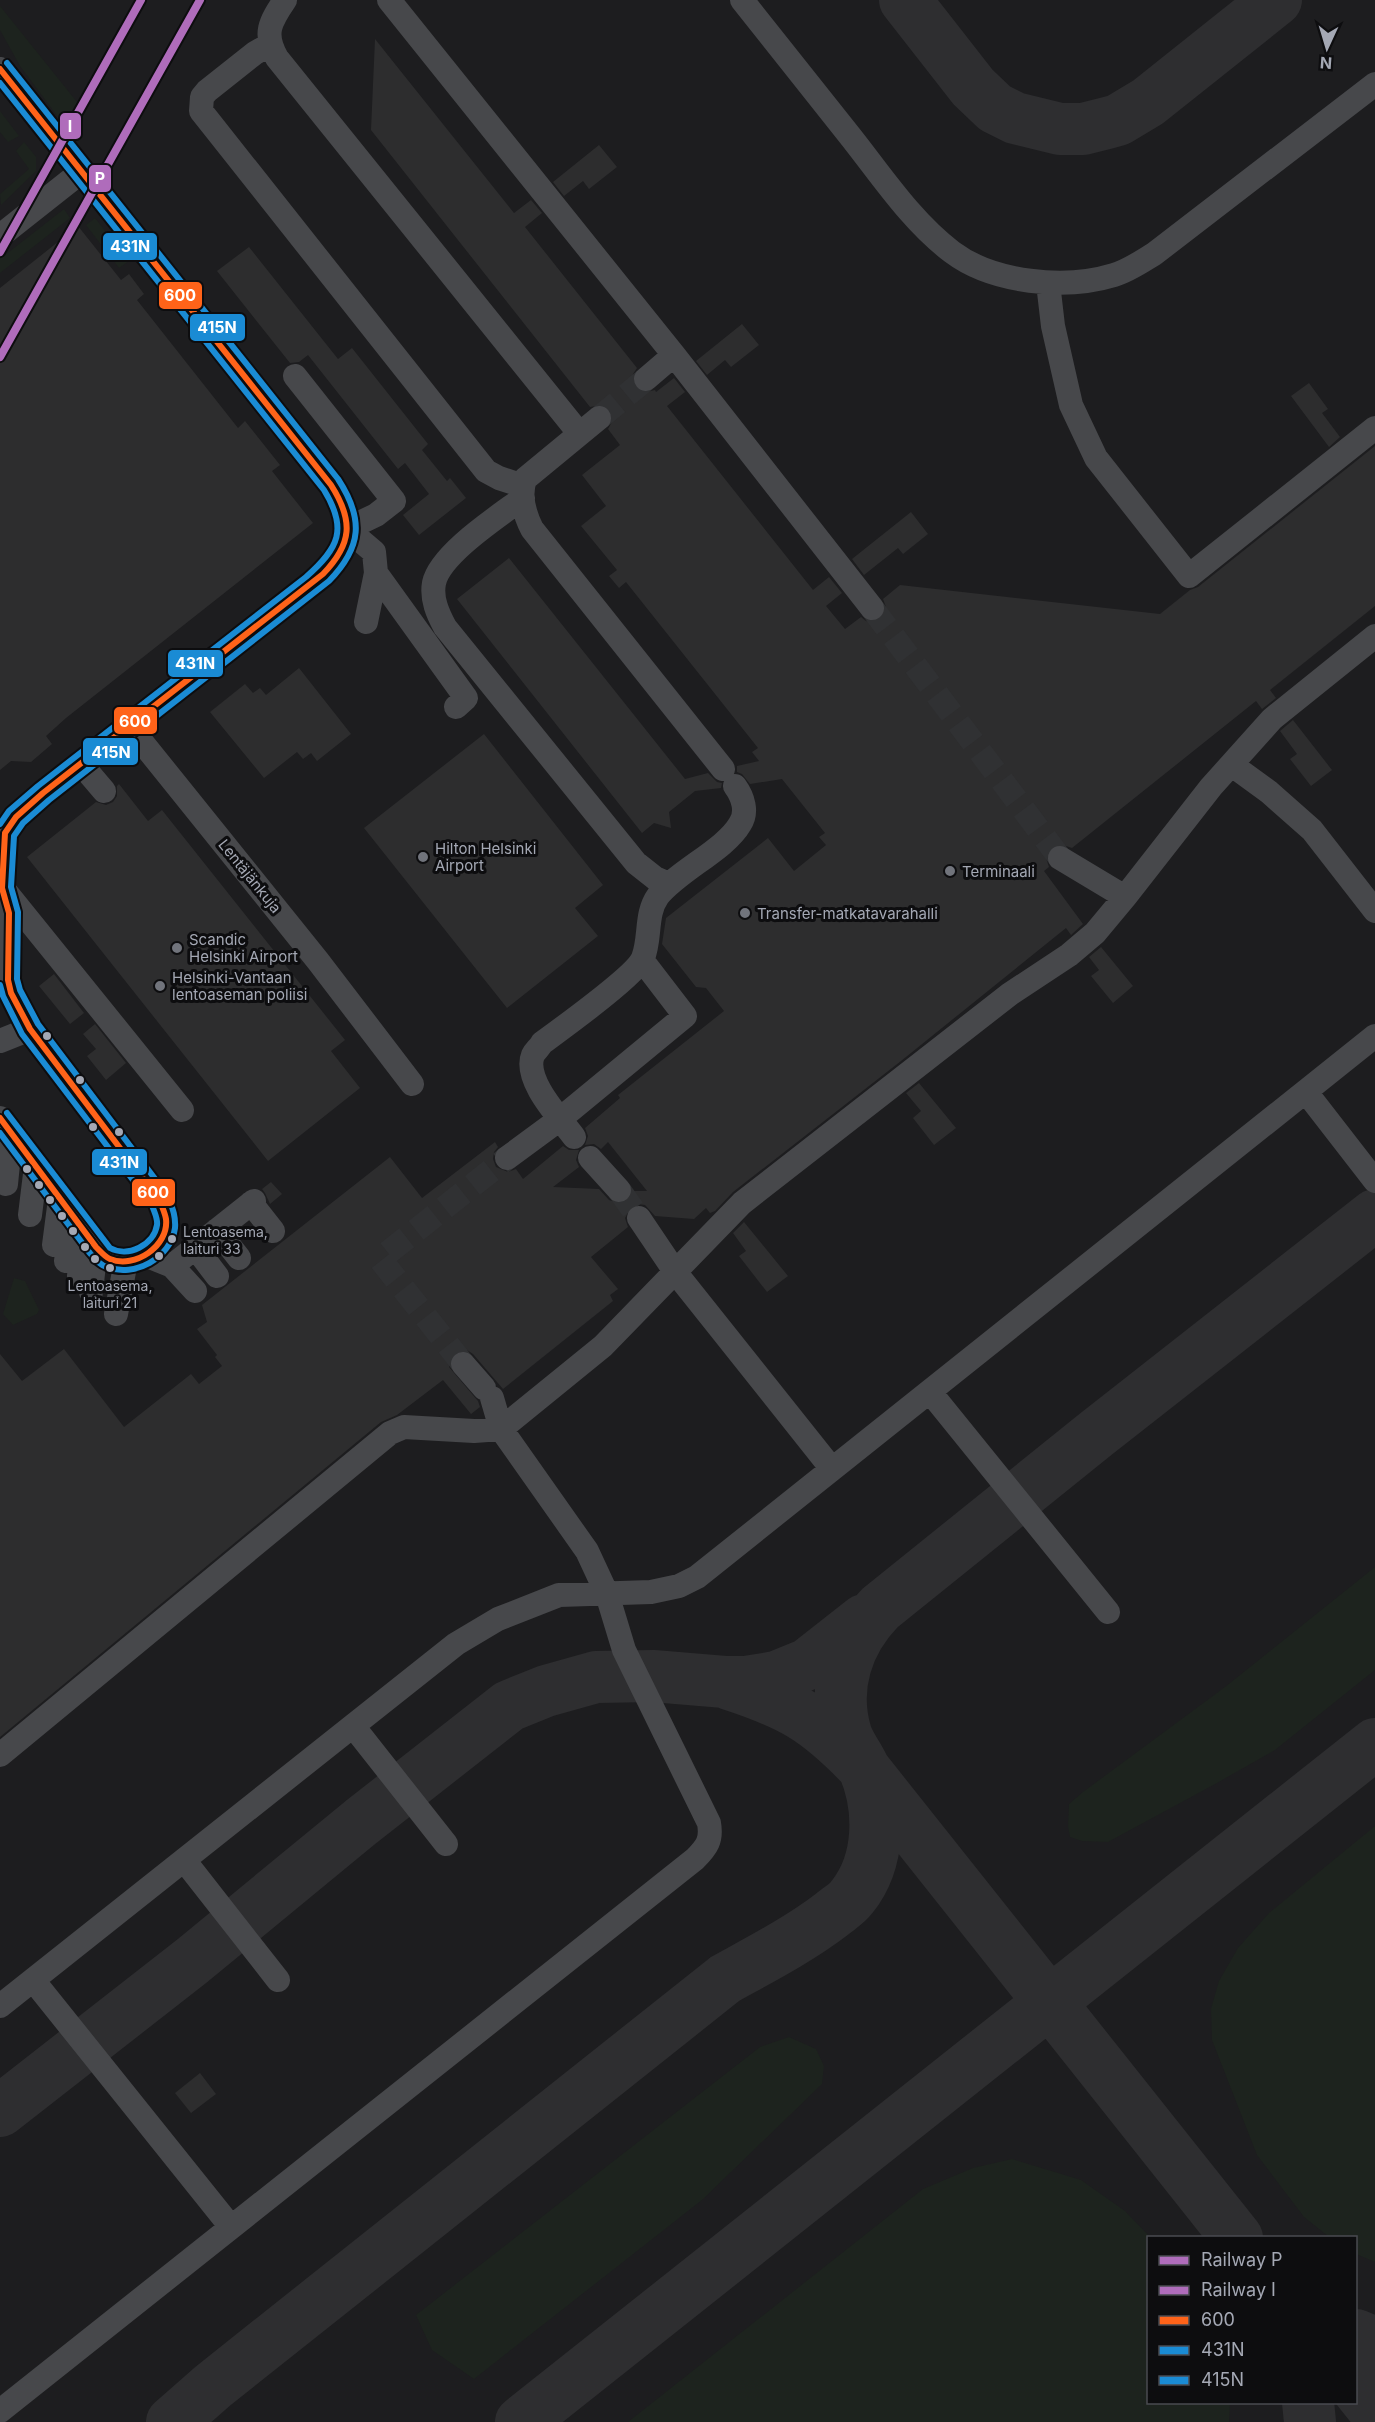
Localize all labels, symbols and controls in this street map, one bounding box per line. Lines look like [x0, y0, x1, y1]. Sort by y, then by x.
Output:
north arrow [1297, 18, 1357, 78]
text: N [1319, 53, 1333, 73]
line badge: I [59, 112, 82, 140]
text: I [68, 116, 72, 136]
line badge: P [88, 164, 112, 193]
text: P [95, 168, 105, 188]
line badge: 431N [102, 232, 158, 261]
text: 431N [110, 236, 150, 256]
line badge: 600 [158, 281, 203, 310]
text: 600 [164, 285, 196, 305]
line badge: 415N [189, 313, 246, 342]
text: 415N [197, 317, 237, 337]
line badge: 431N [167, 649, 224, 678]
text: 431N [175, 653, 215, 673]
line badge: 600 [113, 706, 158, 735]
text: 600 [119, 711, 151, 731]
line badge: 415N [82, 737, 139, 766]
text: 415N [91, 742, 131, 762]
street label: Lentäjänkuja [214, 835, 286, 917]
place label: Hilton Helsinki Airport [435, 839, 536, 875]
marker: Hilton Helsinki Airport [416, 850, 430, 864]
place label: Terminaali [962, 862, 1035, 881]
marker: Terminaali [943, 864, 957, 878]
place label: Transfer-matkatavarahalli [757, 904, 938, 923]
marker: Transfer-matkatavarahalli [738, 906, 752, 920]
place label: Scandic Helsinki Airport [189, 930, 298, 966]
marker: Scandic Helsinki Airport [170, 941, 184, 955]
place label: Helsinki-Vantaan lentoaseman poliisi [172, 968, 308, 1004]
marker: Helsinki-Vantaan lentoaseman poliisi [153, 979, 167, 993]
unlabelled marker [41, 1030, 53, 1042]
unlabelled marker [74, 1074, 86, 1086]
unlabelled marker [87, 1121, 99, 1133]
unlabelled marker [113, 1126, 125, 1138]
line badge: 431N [91, 1148, 148, 1176]
text: 431N [99, 1152, 139, 1172]
unlabelled marker [21, 1163, 33, 1175]
line badge: 600 [131, 1178, 176, 1207]
unlabelled marker [33, 1179, 45, 1191]
text: 600 [137, 1182, 169, 1202]
unlabelled marker [44, 1194, 56, 1206]
unlabelled marker [56, 1210, 68, 1222]
place label: Lentoasema, laituri 33 [183, 1223, 268, 1257]
unlabelled marker [67, 1225, 79, 1237]
marker: Lentoasema, laituri 33 [166, 1233, 178, 1245]
unlabelled marker [79, 1241, 91, 1253]
unlabelled marker [153, 1250, 165, 1262]
unlabelled marker [89, 1253, 101, 1265]
marker: Lentoasema, laituri 21 [104, 1262, 116, 1274]
place label: Lentoasema, laituri 21 [68, 1277, 152, 1311]
legend [1147, 2236, 1357, 2404]
text: Railway P [1201, 2249, 1283, 2270]
text: Railway I [1201, 2279, 1276, 2300]
text: 600 [1201, 2309, 1235, 2330]
text: 431N [1201, 2339, 1245, 2360]
text: 415N [1201, 2369, 1244, 2390]

